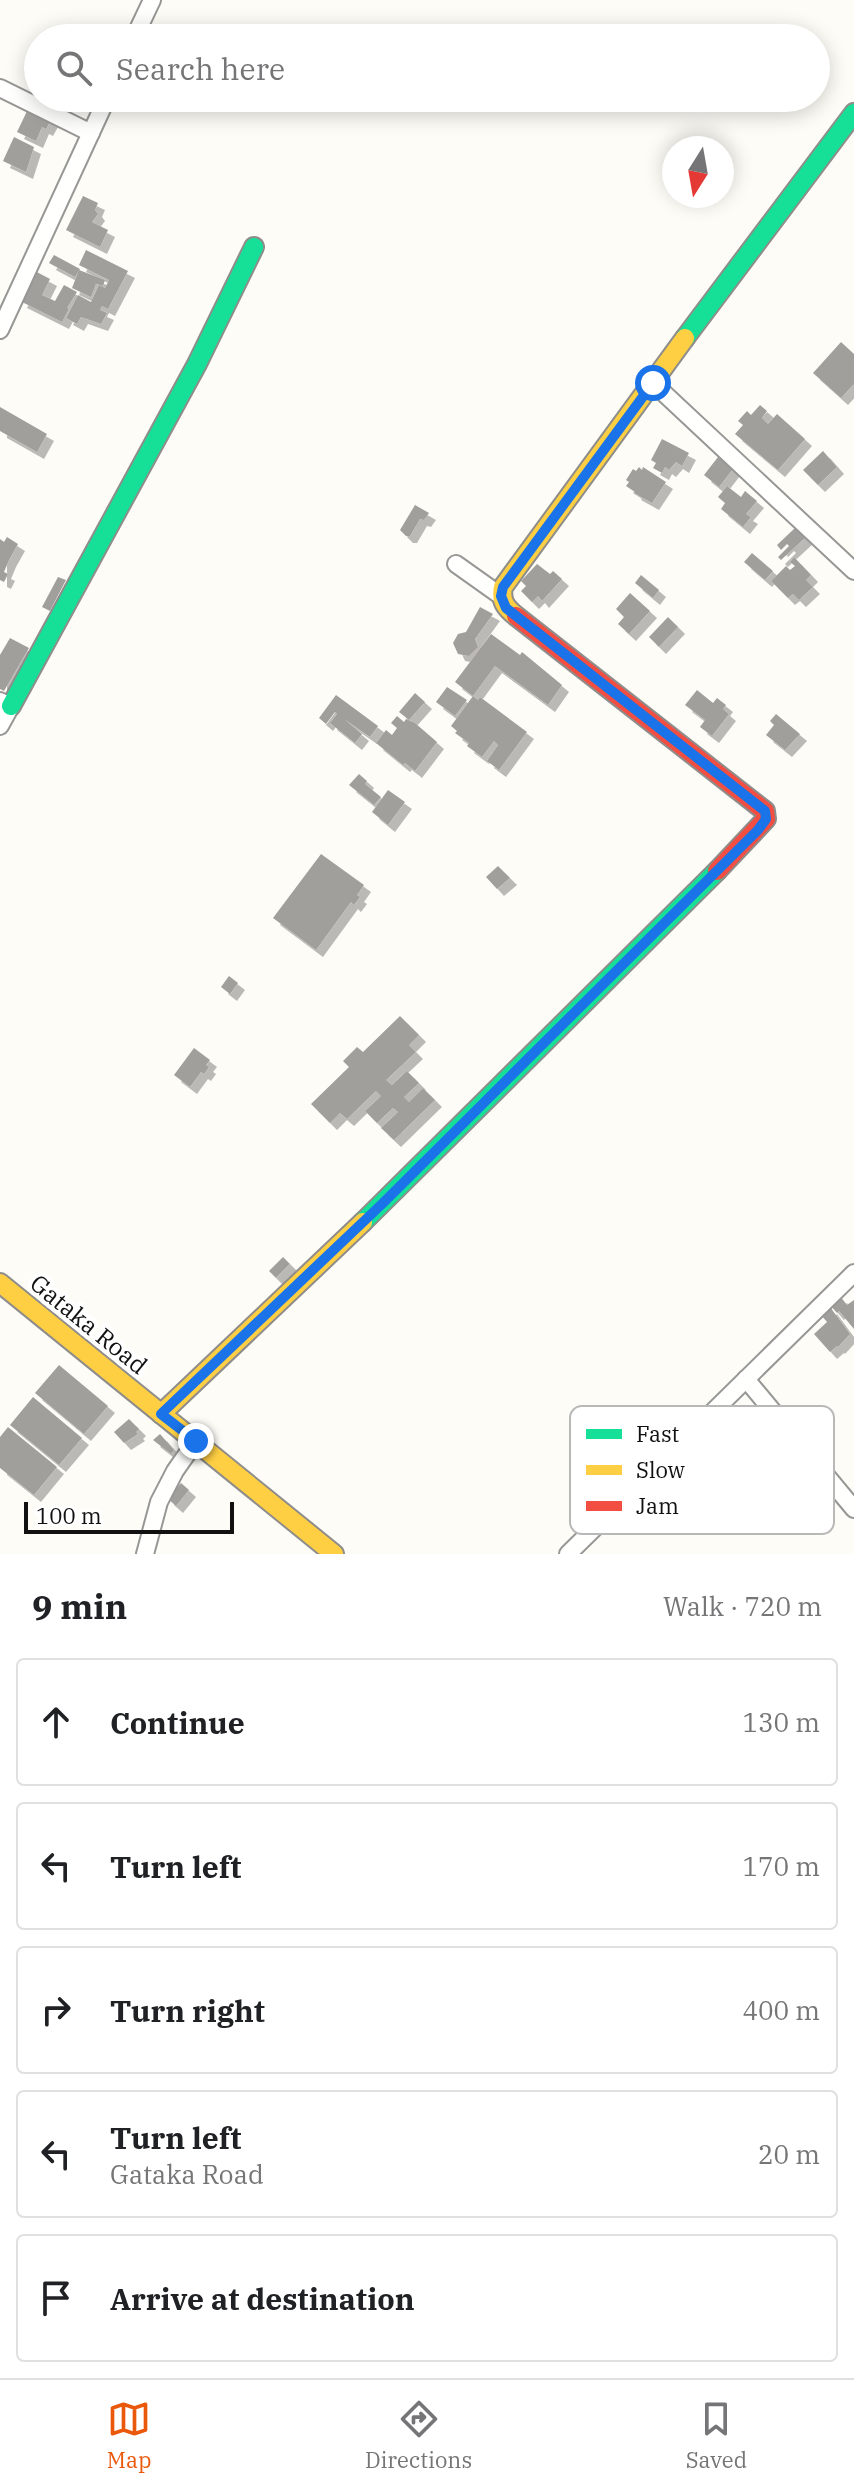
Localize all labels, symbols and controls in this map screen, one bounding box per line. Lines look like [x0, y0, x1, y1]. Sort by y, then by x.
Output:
search box [24, 24, 830, 112]
icon: search [52, 46, 96, 90]
text: Search here [116, 49, 285, 88]
north arrow [662, 136, 734, 208]
route start [635, 365, 671, 401]
street label: Gataka Road [24, 1267, 154, 1381]
legend [570, 1406, 834, 1534]
text: Fast [636, 1419, 679, 1448]
route end [178, 1423, 214, 1459]
text: Slow [636, 1455, 685, 1484]
text: Jam [636, 1491, 679, 1520]
scale bar [24, 1498, 234, 1534]
text: 100 m [36, 1501, 102, 1530]
text: 9 min [32, 1584, 127, 1628]
text: Walk · 720 m [663, 1589, 822, 1623]
icon: ahead [34, 1700, 78, 1744]
text: Continue [110, 1703, 245, 1742]
text: 130 m [742, 1705, 820, 1739]
icon: left [34, 1844, 78, 1888]
text: Turn left [110, 1847, 242, 1886]
text: 170 m [742, 1849, 820, 1883]
icon: right [34, 1988, 78, 2032]
text: Turn right [110, 1991, 265, 2030]
text: 400 m [742, 1993, 820, 2027]
text: Turn left [110, 2118, 242, 2157]
icon: left [34, 2132, 78, 2176]
text: 20 m [758, 2137, 820, 2171]
text: Gataka Road [110, 2157, 264, 2191]
icon: arrive [34, 2276, 78, 2320]
text: Arrive at destination [110, 2279, 415, 2318]
tab: Map [107, 2397, 151, 2474]
tab: Directions [365, 2397, 472, 2474]
tab: Saved [686, 2397, 747, 2474]

